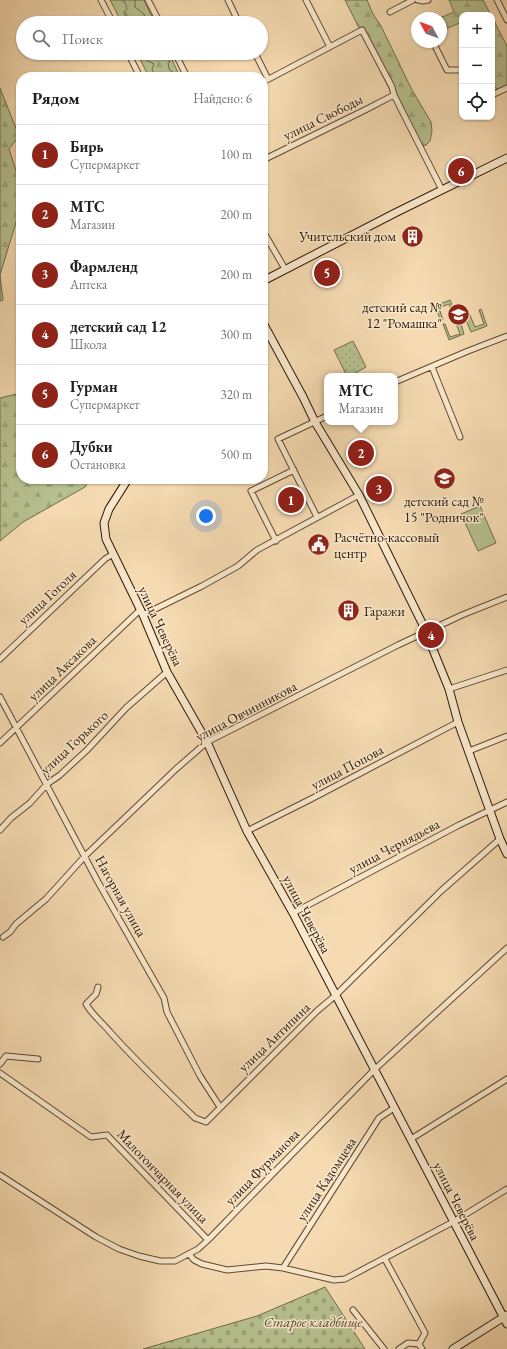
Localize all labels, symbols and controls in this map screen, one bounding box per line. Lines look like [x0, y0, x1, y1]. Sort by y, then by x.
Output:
north arrow [411, 12, 447, 48]
map controls [459, 12, 495, 120]
button: + [459, 12, 495, 48]
search box [16, 16, 268, 60]
icon: search [30, 27, 52, 49]
text: Поиск [62, 29, 103, 48]
button: − [459, 48, 495, 84]
button: locate [459, 84, 495, 120]
text: Рядом [32, 87, 80, 109]
text: Найдено: 6 [193, 90, 252, 107]
street label: улица Свободы [280, 90, 366, 144]
text: Бирь [70, 137, 104, 156]
text: 1 [42, 146, 48, 163]
text: 100 m [221, 146, 252, 163]
text: Супермаркет [70, 156, 140, 173]
pin: 6 [448, 156, 474, 186]
text: МТС [70, 197, 105, 216]
text: 2 [42, 206, 48, 223]
text: 200 m [221, 206, 252, 223]
text: Магазин [70, 216, 115, 233]
building icon: Учительский дом [399, 223, 425, 249]
place label: Учительский дом [298, 227, 396, 245]
text: Фармленд [70, 257, 138, 276]
pin: 5 [314, 258, 340, 288]
text: 3 [42, 266, 48, 283]
text: 200 m [221, 266, 252, 283]
text: Аптека [70, 276, 107, 293]
place label: детский сад № 12 "Ромашка" [362, 298, 442, 332]
school or university icon: детский сад № 12 "Ромашка" [445, 302, 471, 328]
text: детский сад 12 [70, 317, 166, 336]
text: 4 [42, 326, 48, 343]
text: 300 m [221, 326, 252, 343]
text: Школа [70, 336, 107, 353]
popup [324, 373, 398, 425]
text: Гурман [70, 377, 118, 396]
text: МТС [339, 381, 373, 400]
text: 5 [42, 386, 48, 403]
text: 320 m [221, 386, 252, 403]
text: Супермаркет [70, 396, 140, 413]
text: Магазин [339, 400, 383, 417]
text: Дубки [70, 437, 113, 456]
pin: 2 [348, 438, 374, 468]
text: 6 [42, 446, 48, 463]
text: 500 m [221, 446, 252, 463]
text: Остановка [70, 456, 126, 473]
school or university icon: детский сад № 15 "Родничок" [431, 466, 457, 492]
pin: 3 [366, 474, 392, 504]
pin: 1 [278, 485, 304, 515]
place label: детский сад № 15 "Родничок" [404, 492, 484, 526]
your location [196, 506, 216, 526]
place label: Расчётно-кассовый центр [334, 528, 440, 562]
public building icon: Расчётно-кассовый центр [306, 532, 332, 558]
street label: улица Гоголя [14, 566, 80, 628]
street label: улица Чеверёва [135, 583, 188, 669]
building icon: Гаражи [336, 598, 362, 624]
place label: Гаражи [364, 602, 405, 620]
pin: 4 [418, 620, 444, 650]
street label: улица Аксакова [24, 631, 100, 705]
street label: улица Овчинникова [192, 676, 300, 745]
street label: улица Горького [36, 706, 112, 778]
street label: улица Попова [308, 740, 387, 794]
street label: улица Чернядьева [346, 814, 443, 877]
street label: Нагорная улица [91, 852, 151, 940]
street label: улица Чеверёва [279, 872, 335, 957]
street label: улица Антипина [234, 998, 314, 1076]
street label: Малогончарная улица [113, 1125, 213, 1227]
street label: улица Фурманова [221, 1125, 303, 1209]
street label: улица Кадомцева [292, 1133, 360, 1224]
street label: улица Чеверёва [429, 1159, 485, 1244]
park label: Старое кладбище [264, 1313, 363, 1331]

